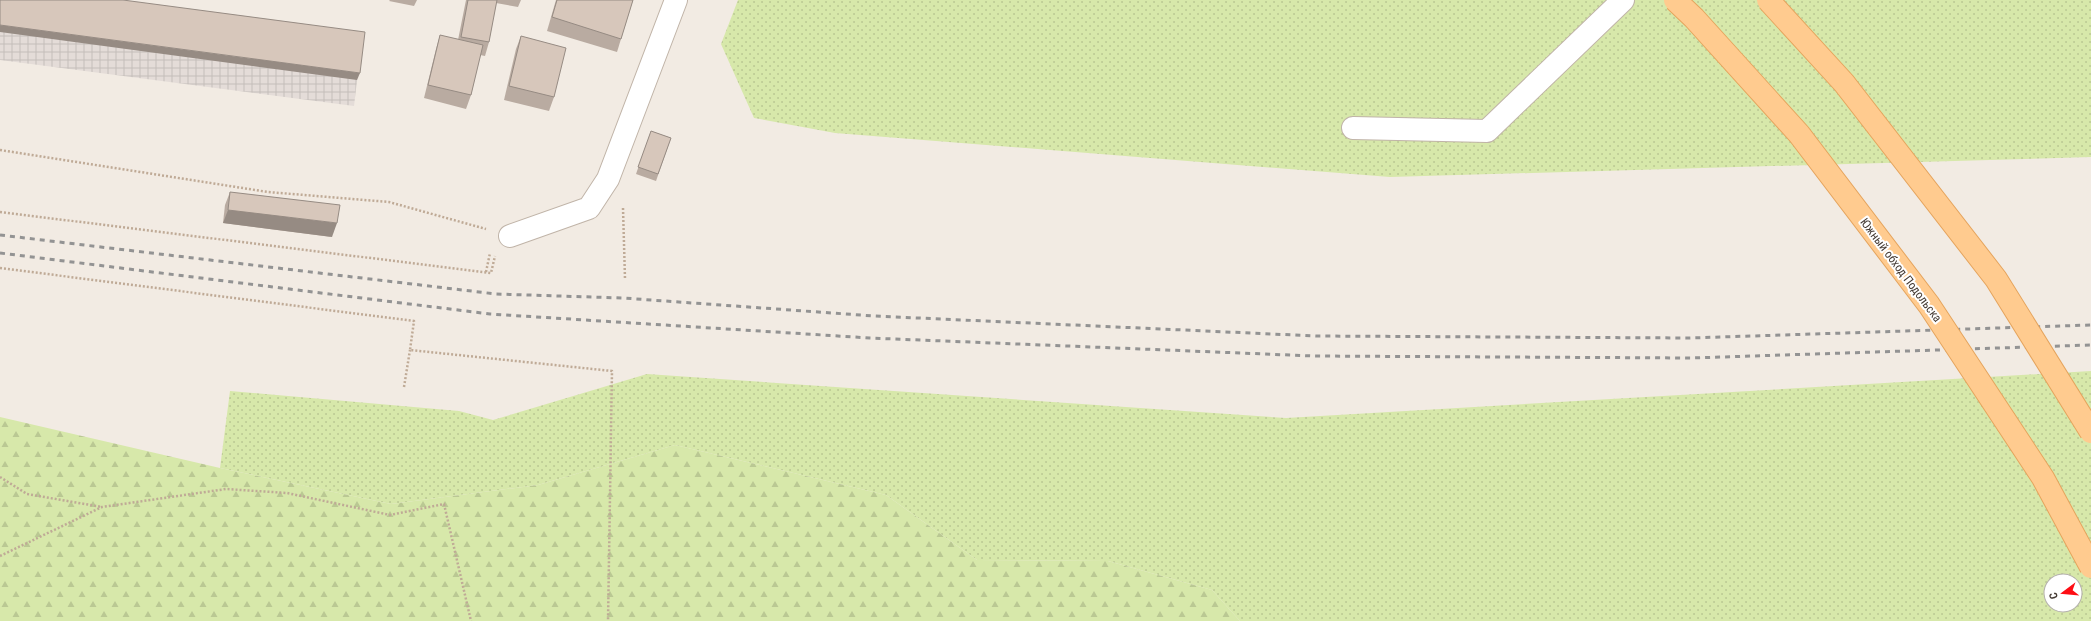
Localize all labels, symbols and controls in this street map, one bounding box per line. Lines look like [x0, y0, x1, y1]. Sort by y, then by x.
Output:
street label: Южный обход Подольска [1857, 215, 1945, 325]
north arrow [2043, 573, 2083, 613]
text: С [2047, 591, 2061, 600]

